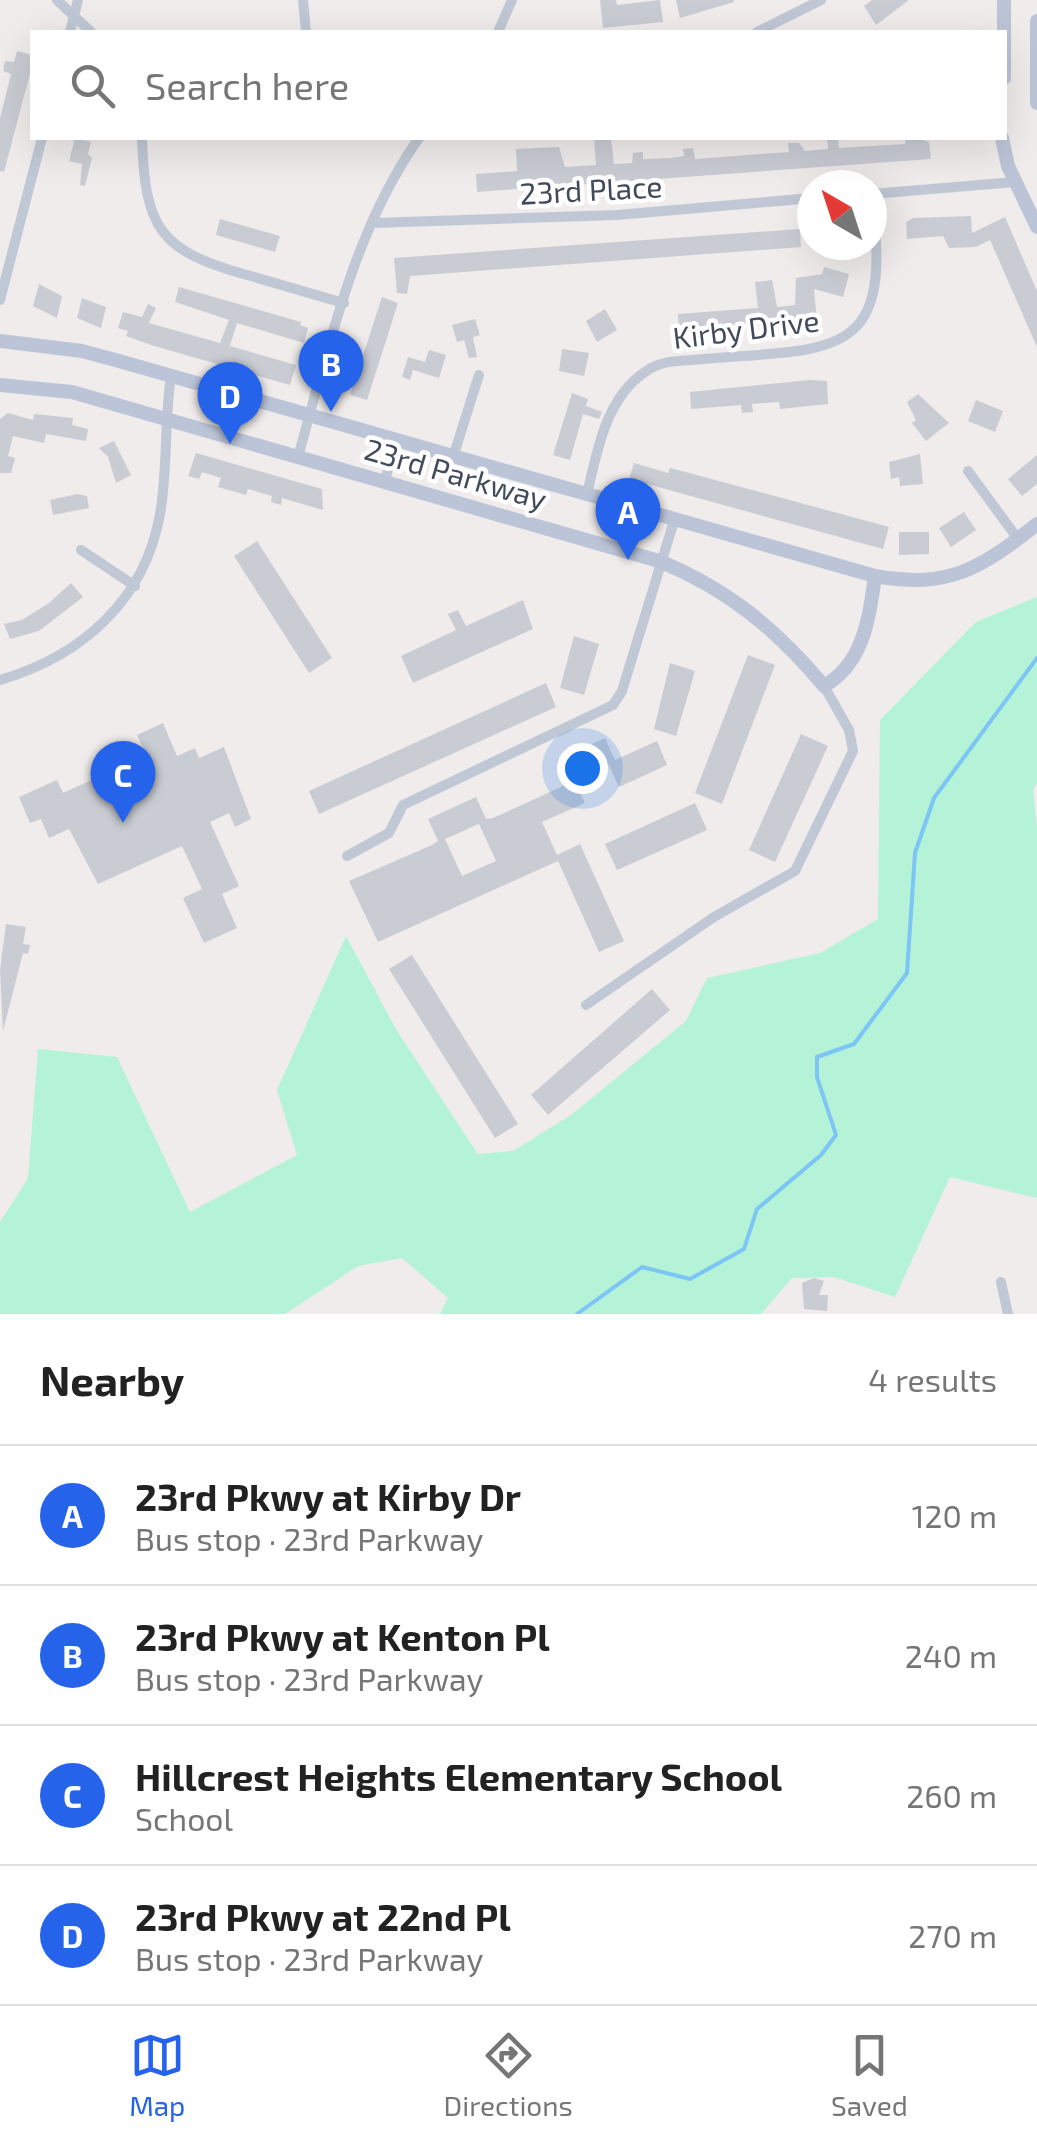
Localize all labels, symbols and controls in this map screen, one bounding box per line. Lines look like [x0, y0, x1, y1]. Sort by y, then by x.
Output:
search box [30, 30, 1007, 140]
icon: search [65, 58, 120, 113]
text: Search here [145, 62, 349, 108]
street label: 23rd Place [519, 167, 663, 211]
north arrow [797, 170, 887, 260]
street label: Kirby Drive [671, 301, 821, 355]
pin: B [298, 330, 364, 412]
pin: D [198, 362, 262, 444]
street label: 23rd Parkway [361, 430, 551, 516]
pin: A [596, 478, 660, 560]
pin: C [90, 740, 156, 823]
your location [557, 743, 608, 794]
text: Nearby [40, 1354, 184, 1404]
text: 4 results [868, 1360, 997, 1398]
text: 23rd Pkwy at Kirby Dr [135, 1473, 521, 1519]
text: A [62, 1496, 83, 1534]
text: 120 m [912, 1496, 997, 1534]
text: Bus stop · 23rd Parkway [135, 1519, 483, 1557]
text: 23rd Pkwy at Kenton Pl [135, 1613, 550, 1659]
text: B [62, 1636, 83, 1674]
text: 240 m [905, 1636, 997, 1674]
text: Bus stop · 23rd Parkway [135, 1659, 483, 1697]
text: Hillcrest Heights Elementary School [135, 1753, 782, 1799]
text: C [63, 1776, 82, 1814]
text: 260 m [906, 1776, 997, 1814]
text: School [135, 1799, 233, 1837]
text: 23rd Pkwy at 22nd Pl [135, 1893, 511, 1939]
text: D [62, 1916, 83, 1954]
text: 270 m [908, 1916, 997, 1954]
text: Bus stop · 23rd Parkway [135, 1939, 483, 1977]
tab: Map [129, 2028, 185, 2122]
tab: Directions [444, 2028, 573, 2122]
tab: Saved [831, 2028, 908, 2122]

